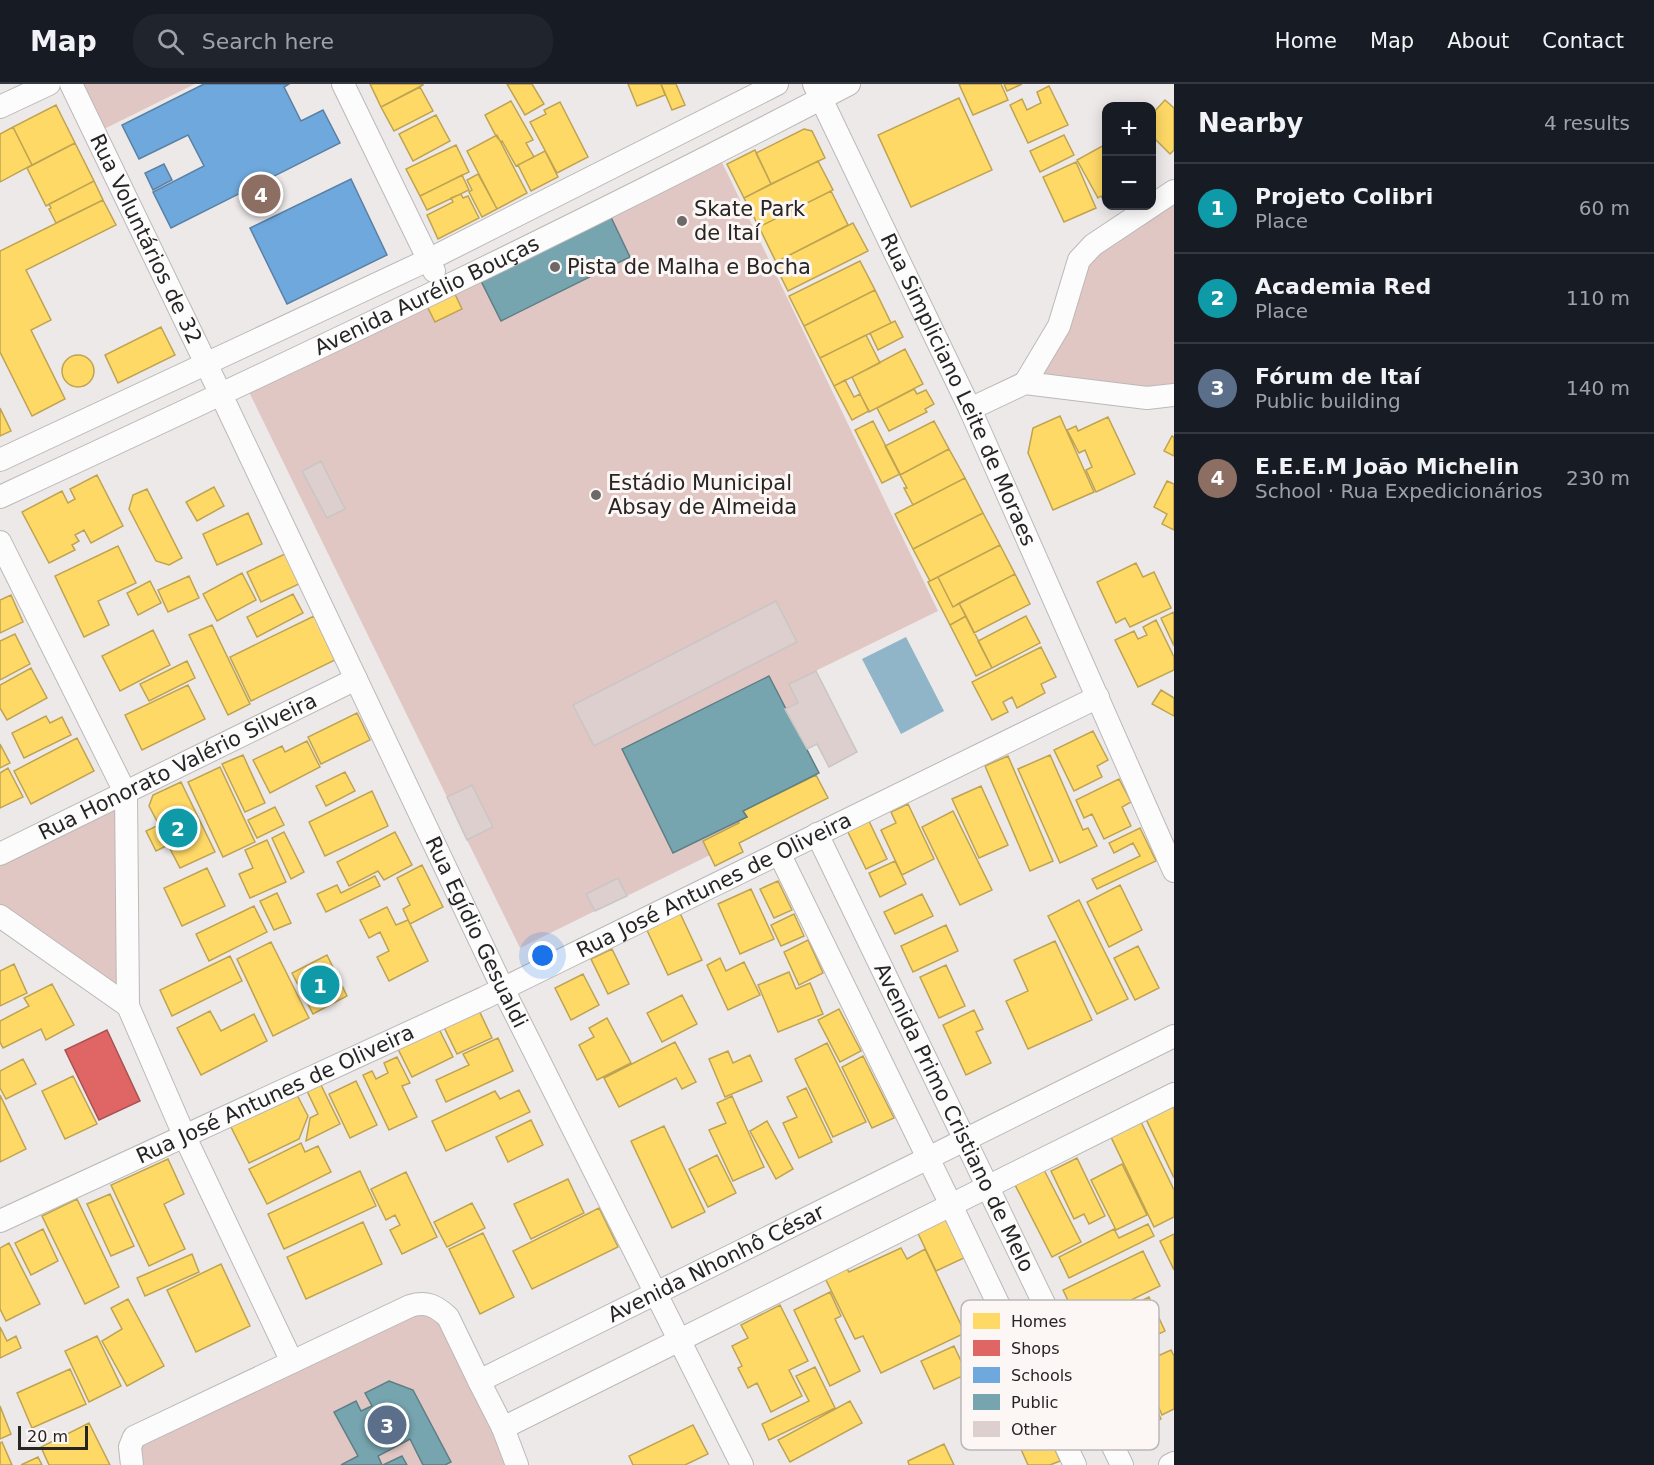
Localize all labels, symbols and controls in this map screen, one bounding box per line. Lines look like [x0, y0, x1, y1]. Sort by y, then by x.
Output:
search box [133, 14, 553, 68]
text: Map [30, 25, 97, 58]
icon: search [154, 25, 187, 58]
text: Search here [202, 29, 334, 54]
text: Home [1275, 29, 1337, 53]
text: Map [1370, 29, 1414, 53]
text: About [1447, 29, 1509, 53]
text: Contact [1542, 29, 1624, 53]
map controls [1102, 102, 1156, 210]
button: + [1102, 102, 1156, 156]
text: Nearby [1198, 108, 1303, 138]
text: 4 results [1544, 111, 1630, 135]
street label: Rua Voluntários de 32 [85, 130, 207, 348]
button: − [1102, 156, 1156, 210]
pin: 4 [242, 172, 280, 216]
text: Projeto Colibri [1255, 184, 1433, 209]
text: 1 [1211, 196, 1224, 220]
text: 60 m [1579, 196, 1630, 220]
place label: Skate Park de Itaí [694, 197, 806, 245]
text: Place [1255, 209, 1308, 233]
marker: Skate Park de Itaí [675, 214, 689, 228]
street label: Rua Simpliciano Leite de Moraes [876, 230, 1041, 550]
street label: Avenida Aurélio Bouças [311, 231, 543, 360]
place label: Pista de Malha e Bocha [567, 255, 811, 279]
marker: Pista de Malha e Bocha [548, 260, 562, 274]
text: Academia Red [1255, 274, 1431, 299]
text: 2 [1211, 286, 1224, 310]
text: 110 m [1566, 286, 1630, 310]
text: Place [1255, 299, 1308, 323]
text: Fórum de Itaí [1255, 364, 1421, 389]
text: 3 [1211, 376, 1224, 400]
text: 140 m [1566, 376, 1630, 400]
text: Public building [1255, 389, 1401, 413]
text: E.E.E.M João Michelin [1255, 454, 1519, 479]
text: 4 [1211, 466, 1224, 490]
text: 230 m [1566, 466, 1630, 490]
place label: Estádio Municipal Absay de Almeida [608, 471, 797, 519]
text: School · Rua Expedicionários [1255, 479, 1543, 503]
marker: Estádio Municipal Absay de Almeida [589, 488, 603, 502]
street label: Rua Honorato Valério Silveira [35, 688, 321, 845]
pin: 2 [158, 806, 198, 850]
street label: Rua José Antunes de Oliveira [573, 808, 855, 963]
street label: Rua Egídio Gesualdi [420, 833, 532, 1032]
your location [528, 941, 557, 970]
street label: Avenida Primo Cristiano de Melo [869, 959, 1039, 1276]
pin: 1 [300, 962, 340, 1008]
street label: Rua José Antunes de Oliveira [133, 1020, 418, 1169]
street label: Avenida Nhonhô César [604, 1199, 829, 1327]
legend [961, 1300, 1159, 1450]
text: Homes [1011, 1312, 1067, 1331]
text: Shops [1011, 1339, 1060, 1358]
text: Schools [1011, 1366, 1072, 1385]
text: Public [1011, 1393, 1058, 1412]
pin: 3 [368, 1402, 406, 1448]
text: Other [1011, 1420, 1057, 1439]
scale bar [18, 1423, 88, 1450]
text: 20 m [27, 1427, 68, 1446]

